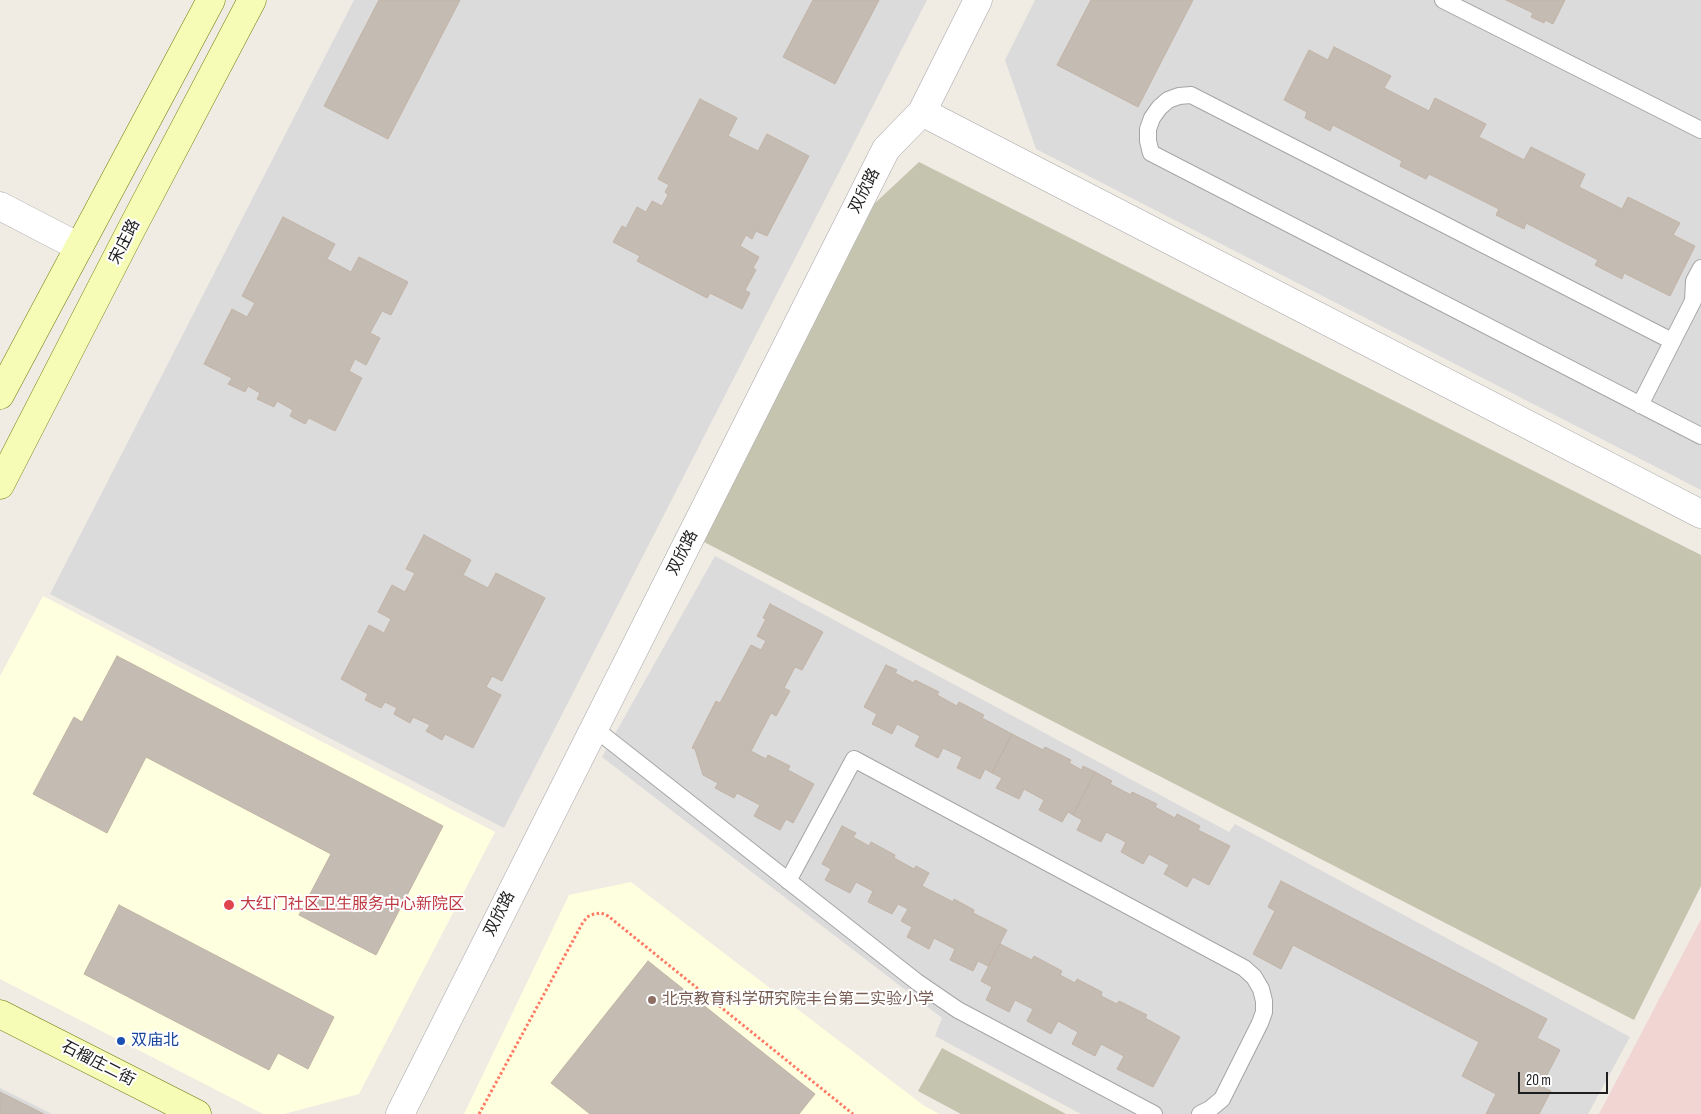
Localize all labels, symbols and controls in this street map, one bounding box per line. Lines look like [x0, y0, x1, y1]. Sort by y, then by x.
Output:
street label: 双欣路 [846, 165, 884, 217]
street label: 宋庄路 [106, 216, 144, 268]
street label: 双欣路 [664, 527, 702, 579]
street label: 双欣路 [481, 888, 519, 940]
place label: 大红门社区卫生服务中心新院区 [240, 895, 464, 915]
marker: 大红门社区卫生服务中心新院区 [222, 898, 236, 912]
place label: 北京教育科学研究院丰台第二实验小学 [662, 990, 934, 1010]
marker: 北京教育科学研究院丰台第二实验小学 [646, 994, 658, 1006]
place label: 双庙北 [131, 1031, 179, 1051]
marker: 双庙北 [115, 1035, 127, 1047]
street label: 石榴庄二街 [58, 1037, 138, 1091]
scale bar [1521, 1062, 1611, 1094]
text: 20 m [1526, 1071, 1551, 1090]

